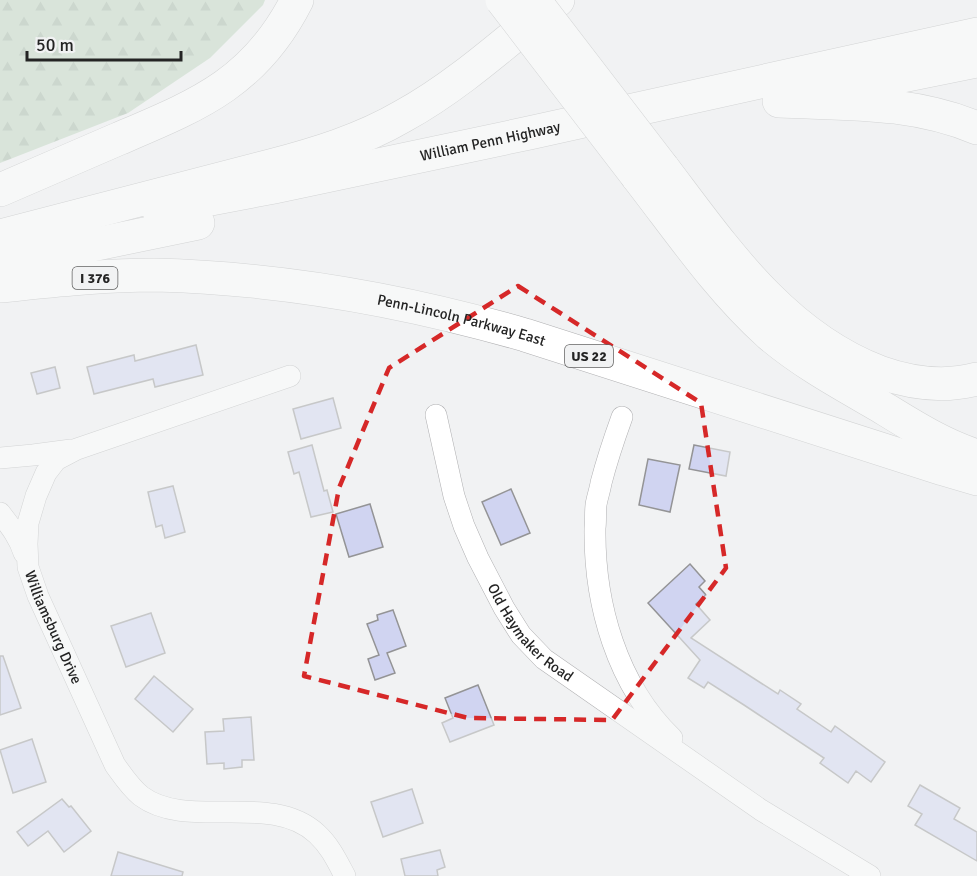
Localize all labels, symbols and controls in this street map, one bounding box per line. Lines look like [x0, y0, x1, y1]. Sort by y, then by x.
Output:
scale bar [27, 24, 182, 62]
text: 50 m [36, 34, 74, 56]
street label: William Penn Highway [418, 117, 562, 165]
road number: I 376 [72, 267, 118, 289]
street label: Penn-Lincoln Parkway East [376, 291, 548, 350]
road number: US 22 [565, 345, 613, 367]
street label: Williamsburg Drive [21, 568, 86, 687]
street label: Old Haymaker Road [484, 580, 577, 686]

